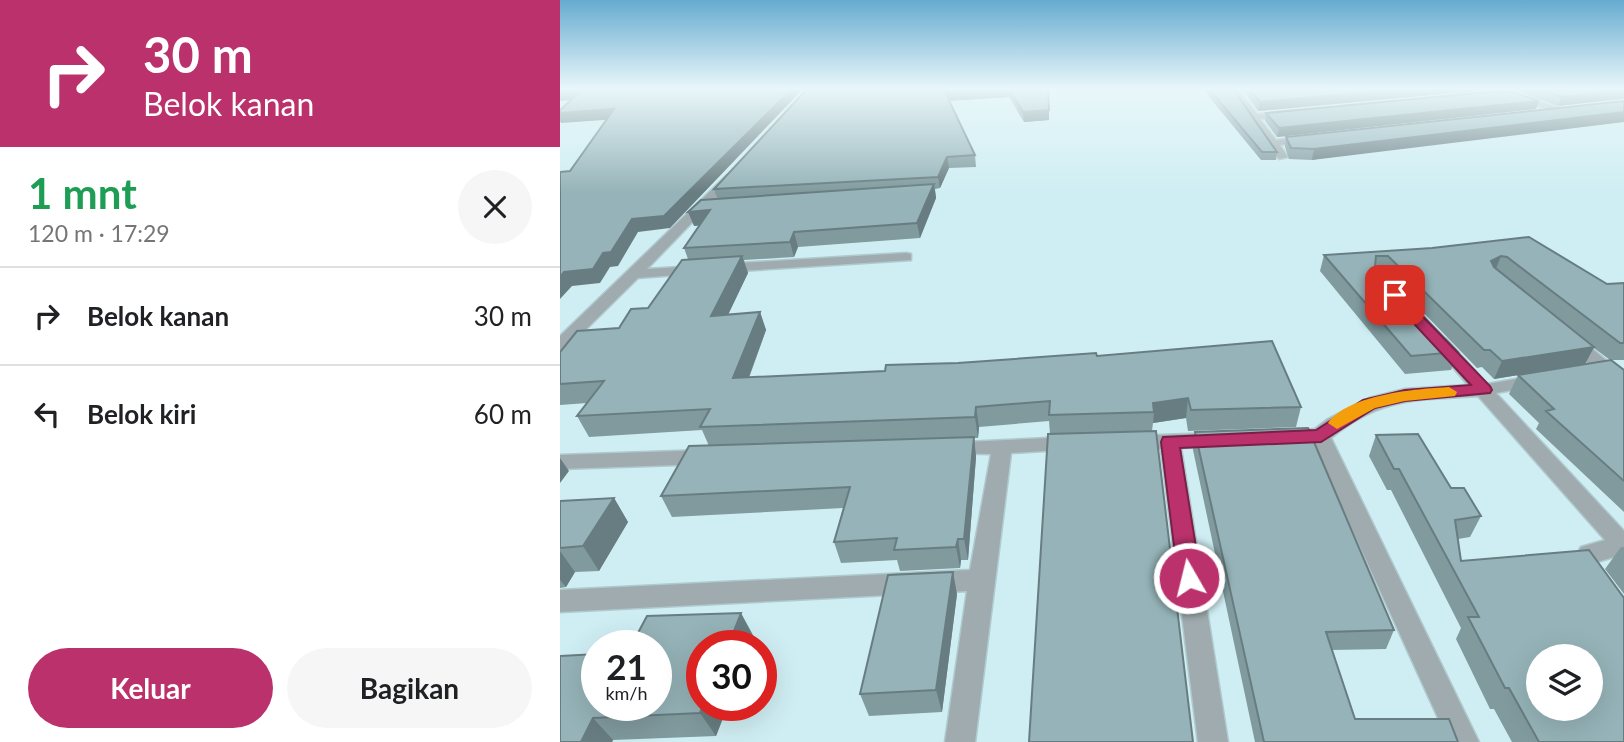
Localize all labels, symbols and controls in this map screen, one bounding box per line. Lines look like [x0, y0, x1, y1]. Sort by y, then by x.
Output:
text: 30 m [143, 25, 253, 83]
icon: right [28, 28, 119, 119]
text: Belok kanan [143, 84, 314, 123]
text: 1 mnt [28, 168, 137, 218]
button: close [458, 170, 532, 244]
text: 120 m · 17:29 [28, 219, 170, 247]
pin [1365, 265, 1425, 325]
icon: arrive [1376, 276, 1414, 314]
icon: right [28, 297, 66, 335]
text: Belok kanan [87, 300, 229, 332]
text: 30 m [474, 300, 532, 332]
icon: left [28, 395, 66, 433]
text: Belok kiri [87, 398, 196, 430]
text: 60 m [474, 398, 532, 430]
position arrow [1152, 541, 1226, 615]
speed limit sign: 30 [686, 630, 777, 721]
map controls [1526, 644, 1603, 721]
button: layers [1526, 644, 1603, 721]
text: 21 [606, 645, 647, 687]
button: Keluar [28, 648, 273, 728]
button: Bagikan [287, 648, 532, 728]
text: km/h [605, 682, 648, 704]

